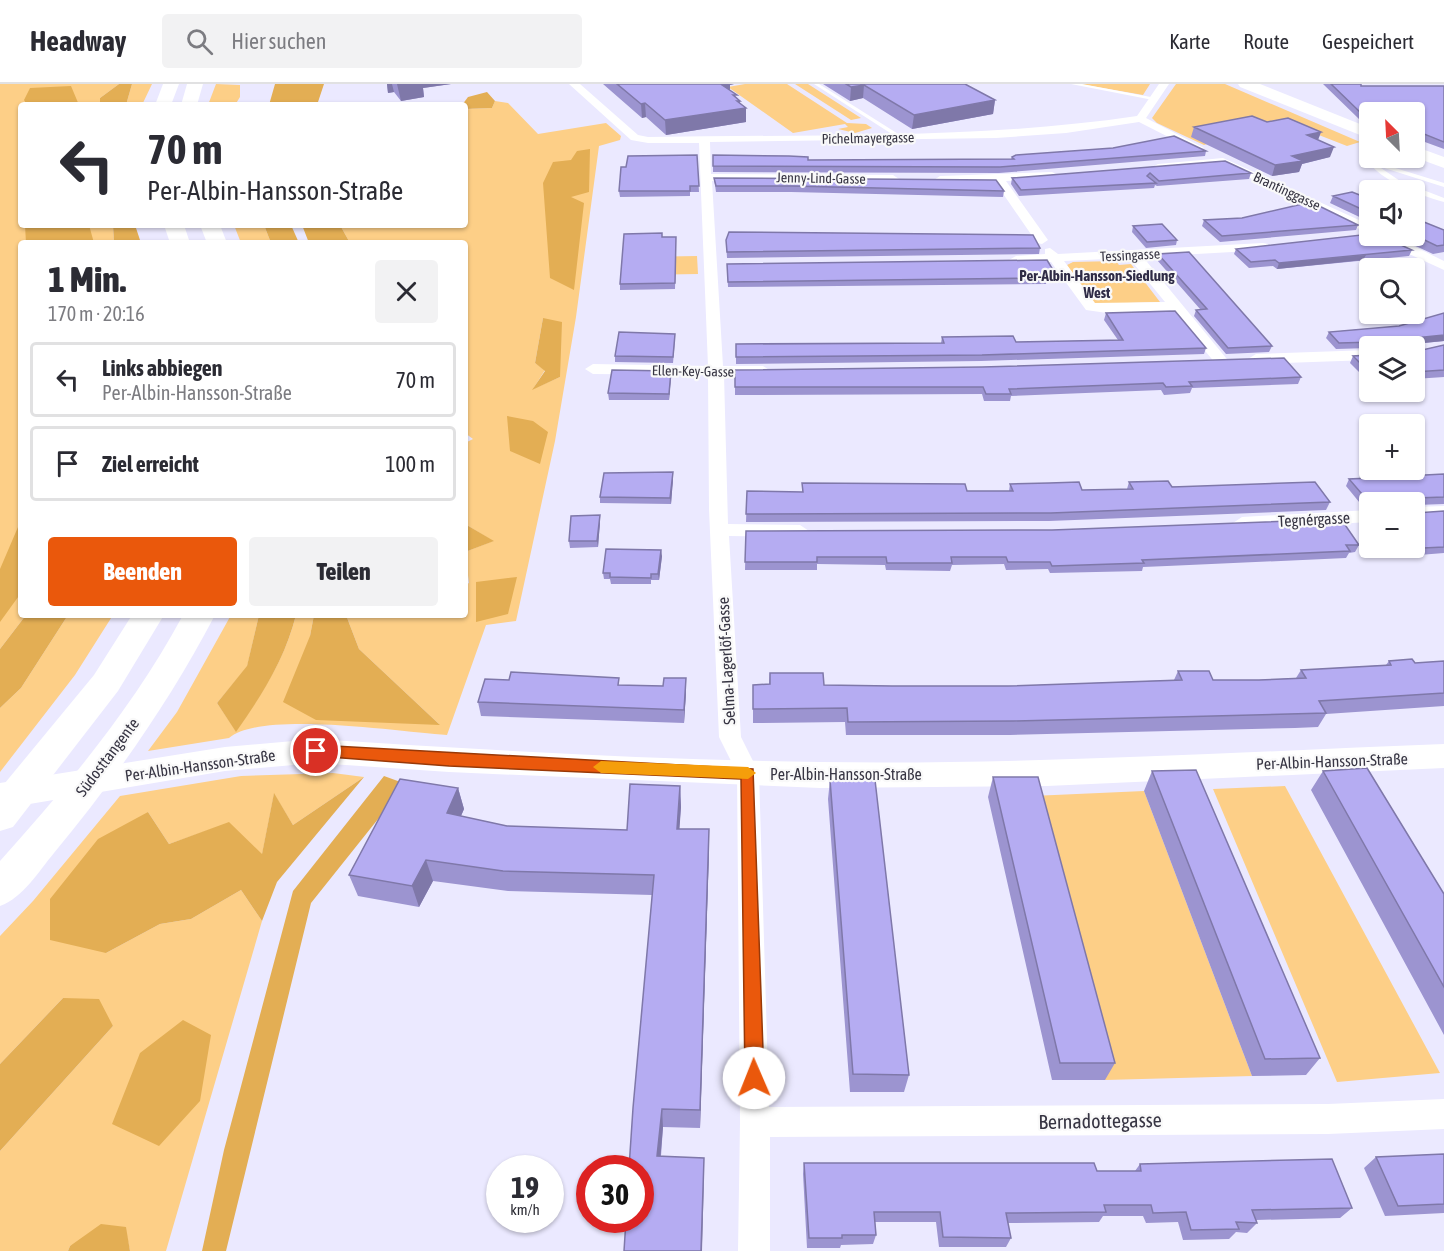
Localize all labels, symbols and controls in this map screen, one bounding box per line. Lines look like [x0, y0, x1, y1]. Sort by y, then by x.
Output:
search box [162, 14, 582, 68]
text: Headway [30, 25, 126, 57]
icon: search [183, 25, 216, 58]
text: Hier suchen [231, 28, 326, 54]
text: Karte [1169, 29, 1210, 53]
text: Route [1243, 29, 1289, 53]
text: Gespeichert [1322, 29, 1414, 53]
north arrow [1359, 102, 1425, 168]
map controls [1359, 102, 1425, 558]
text: 70 m [147, 125, 222, 173]
icon: left [48, 126, 126, 204]
street label: Pichelmayergasse [822, 129, 914, 147]
street label: Jenny-Lind-Gasse [776, 169, 866, 187]
street label: Brantinggasse [1251, 169, 1323, 213]
text: Per-Albin-Hansson-Straße [147, 175, 403, 206]
button: sound [1359, 180, 1425, 246]
street label: Tessingasse [1100, 245, 1160, 265]
text: 1 Min. [48, 258, 126, 300]
button: search [1359, 258, 1425, 324]
button: close [375, 260, 438, 323]
district label: Per-Albin-Hansson-Siedlung West [1019, 267, 1175, 301]
text: 170 m · 20:16 [48, 302, 145, 325]
button: layers [1359, 336, 1425, 402]
text: Links abbiegen [102, 355, 223, 381]
street label: Ellen-Key-Gasse [652, 362, 734, 380]
icon: left [51, 363, 84, 396]
text: 70 m [395, 367, 435, 393]
text: Per-Albin-Hansson-Straße [102, 381, 292, 404]
button: + [1359, 414, 1425, 480]
icon: arrive [51, 447, 84, 480]
text: Ziel erreicht [102, 451, 199, 477]
text: 100 m [385, 451, 435, 477]
button: − [1359, 492, 1425, 558]
street label: Tegnérgasse [1278, 508, 1350, 531]
button: Beenden [48, 537, 237, 606]
button: Teilen [249, 537, 438, 606]
street label: Selma-Lagerlöf-Gasse [714, 597, 739, 725]
street label: Südosttangente [72, 714, 143, 800]
pin [290, 725, 341, 776]
icon: arrive [299, 734, 332, 767]
street label: Per-Albin-Hansson-Straße [124, 746, 276, 784]
street label: Per-Albin-Hansson-Straße [1256, 749, 1408, 773]
street label: Per-Albin-Hansson-Straße [770, 765, 922, 783]
position arrow [722, 1046, 786, 1110]
street label: Bernadottegasse [1038, 1108, 1162, 1133]
speed limit sign: 30 [576, 1155, 654, 1233]
text: 19 [511, 1170, 539, 1204]
text: km/h [510, 1201, 540, 1218]

